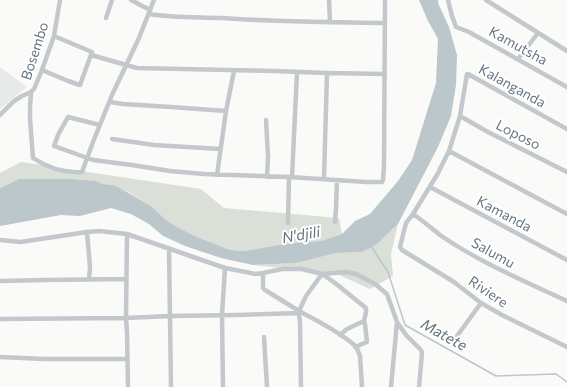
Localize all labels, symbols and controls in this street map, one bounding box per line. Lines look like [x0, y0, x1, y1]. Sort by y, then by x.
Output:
street label: Bosembo [18, 20, 52, 82]
street label: Kamutsha [486, 23, 550, 69]
street label: Kalanganda [476, 61, 548, 111]
street label: Loposo [493, 117, 543, 153]
street label: Kamanda [474, 193, 534, 235]
water label: N'djili [281, 223, 321, 247]
street label: Salumu [468, 234, 518, 272]
street label: Riviere [465, 273, 511, 311]
water label: Matete [418, 315, 470, 355]

